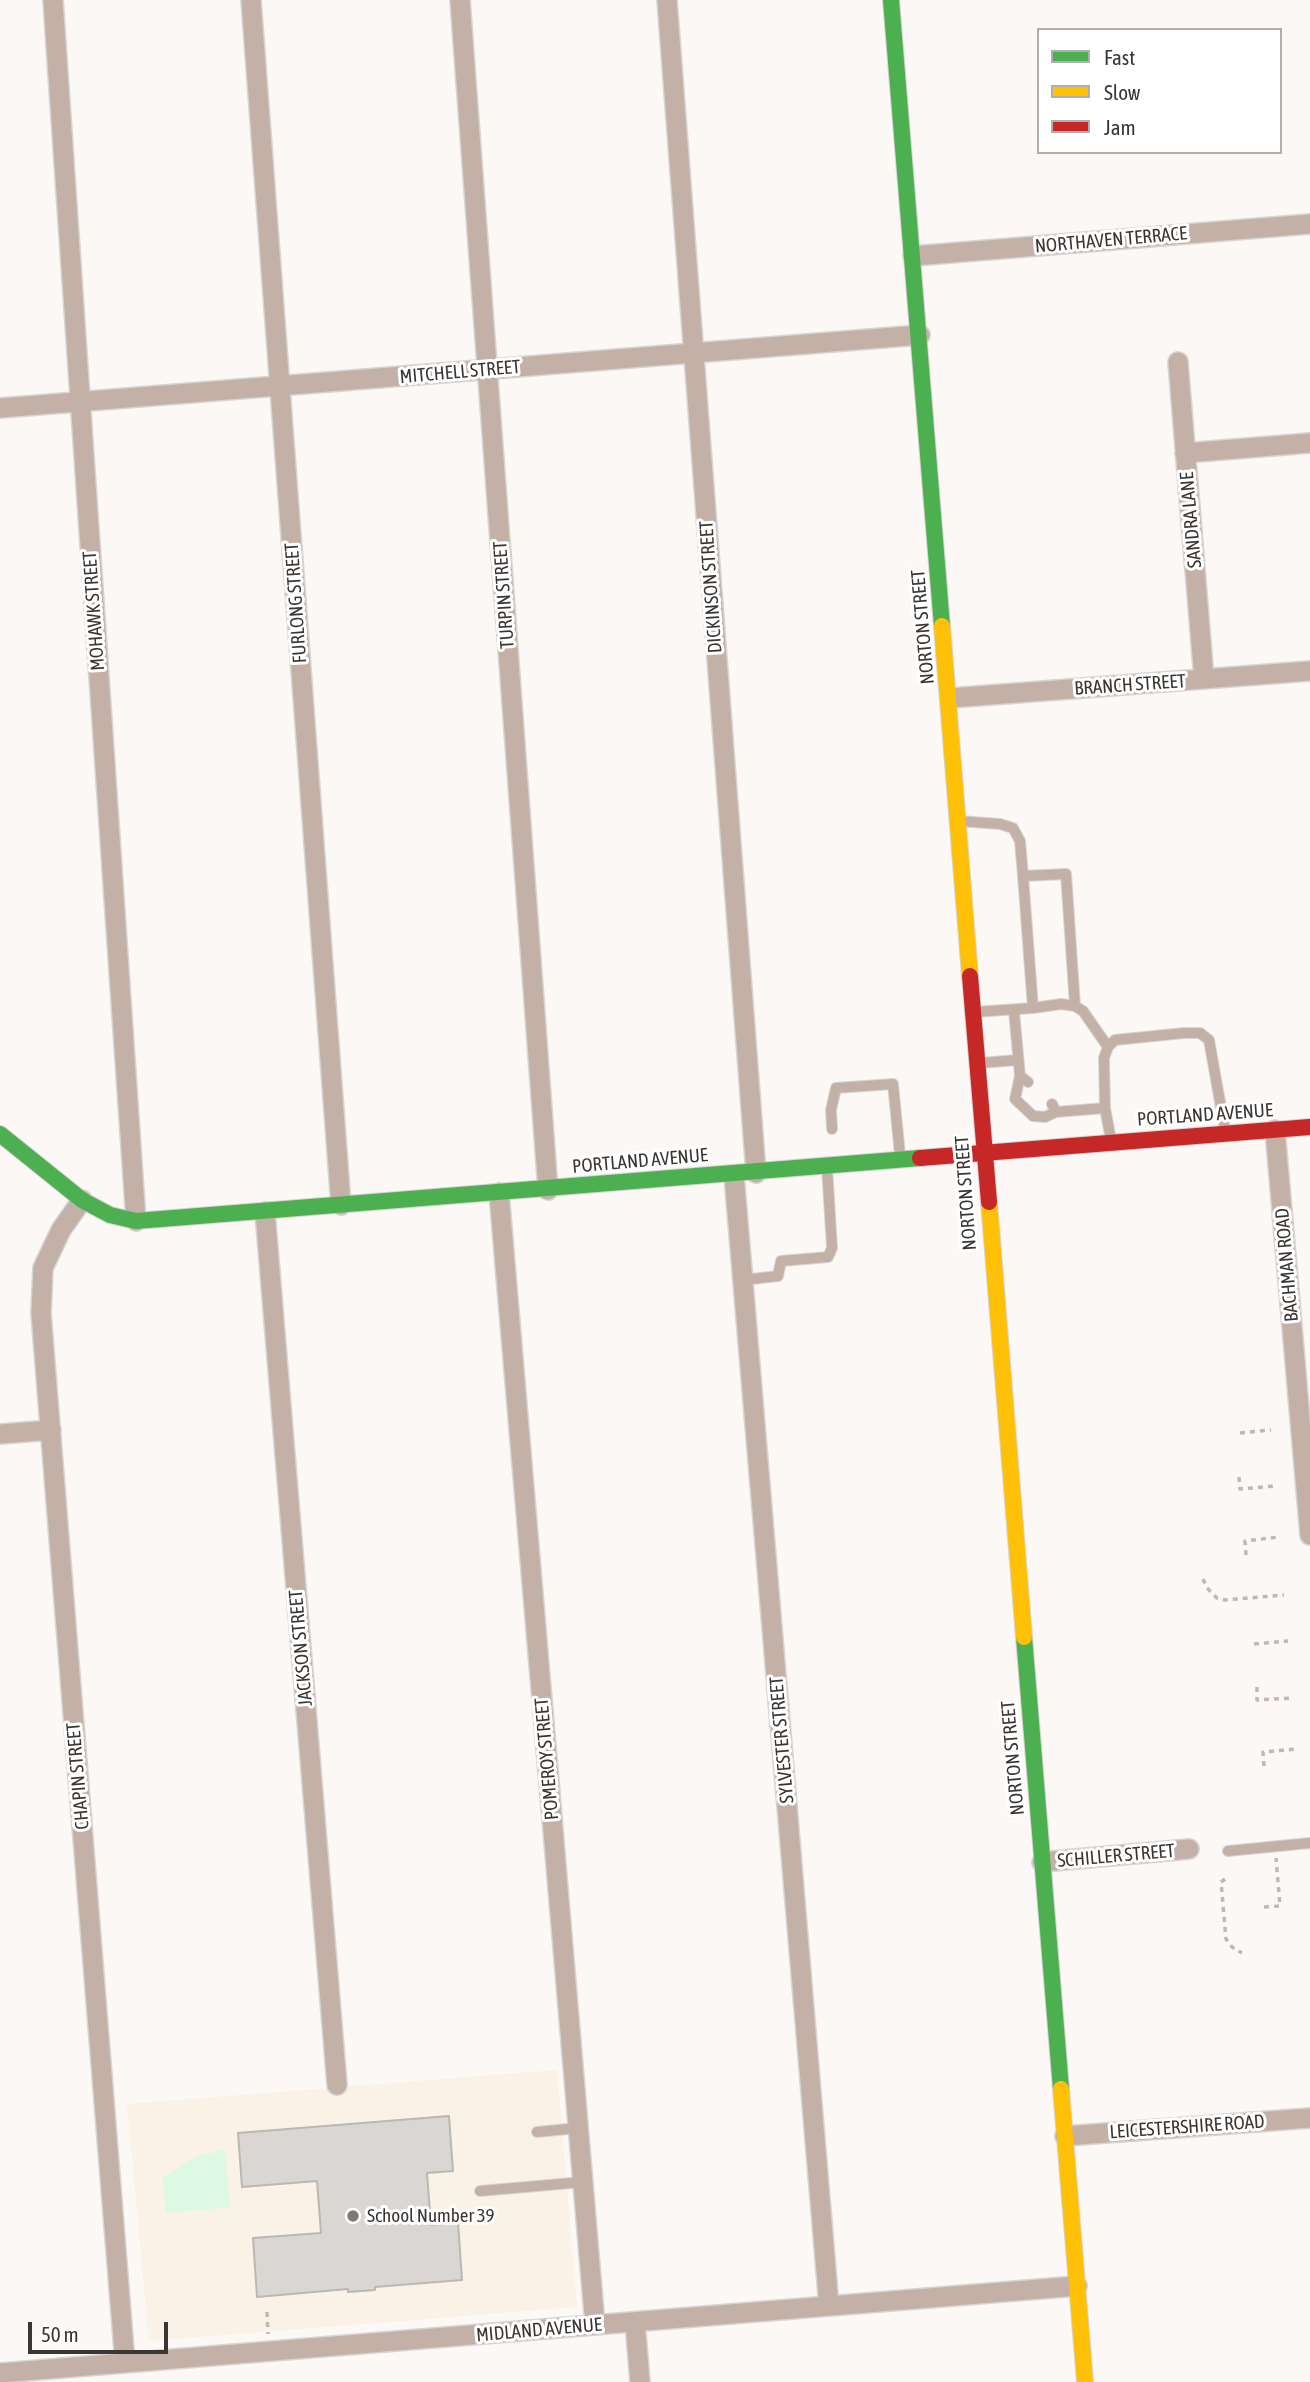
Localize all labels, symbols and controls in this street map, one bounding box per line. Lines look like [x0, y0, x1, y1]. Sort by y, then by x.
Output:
legend [1037, 28, 1282, 154]
text: Fast [1104, 45, 1135, 69]
text: Slow [1104, 80, 1140, 104]
text: Jam [1104, 115, 1136, 139]
street label: NORTHAVEN TERRACE [1034, 222, 1188, 258]
street label: MITCHELL STREET [399, 355, 521, 389]
street label: SANDRA LANE [1175, 471, 1207, 569]
street label: DICKINSON STREET [695, 520, 727, 654]
street label: TURPIN STREET [489, 541, 519, 649]
street label: FURLONG STREET [280, 542, 312, 664]
street label: MOHAWK STREET [78, 550, 110, 672]
street label: NORTON STREET [907, 569, 939, 685]
street label: BRANCH STREET [1074, 670, 1186, 700]
street label: PORTLAND AVENUE [1136, 1099, 1274, 1131]
street label: NORTON STREET [951, 1135, 981, 1251]
street label: PORTLAND AVENUE [571, 1144, 709, 1178]
street label: BACHMAN ROAD [1271, 1207, 1303, 1323]
street label: JACKSON STREET [285, 1589, 317, 1707]
street label: SYLVESTER STREET [765, 1676, 799, 1804]
street label: POMEROY STREET [530, 1697, 564, 1821]
street label: NORTON STREET [997, 1700, 1029, 1816]
street label: CHAPIN STREET [62, 1722, 94, 1830]
street label: SCHILLER STREET [1056, 1840, 1176, 1872]
street label: LEICESTERSHIRE ROAD [1109, 2110, 1265, 2144]
place label: School Number 39 [367, 2205, 494, 2227]
marker: School Number 39 [345, 2208, 361, 2224]
scale bar [32, 2308, 172, 2352]
street label: MIDLAND AVENUE [475, 2313, 603, 2347]
text: 50 m [41, 2322, 79, 2346]

